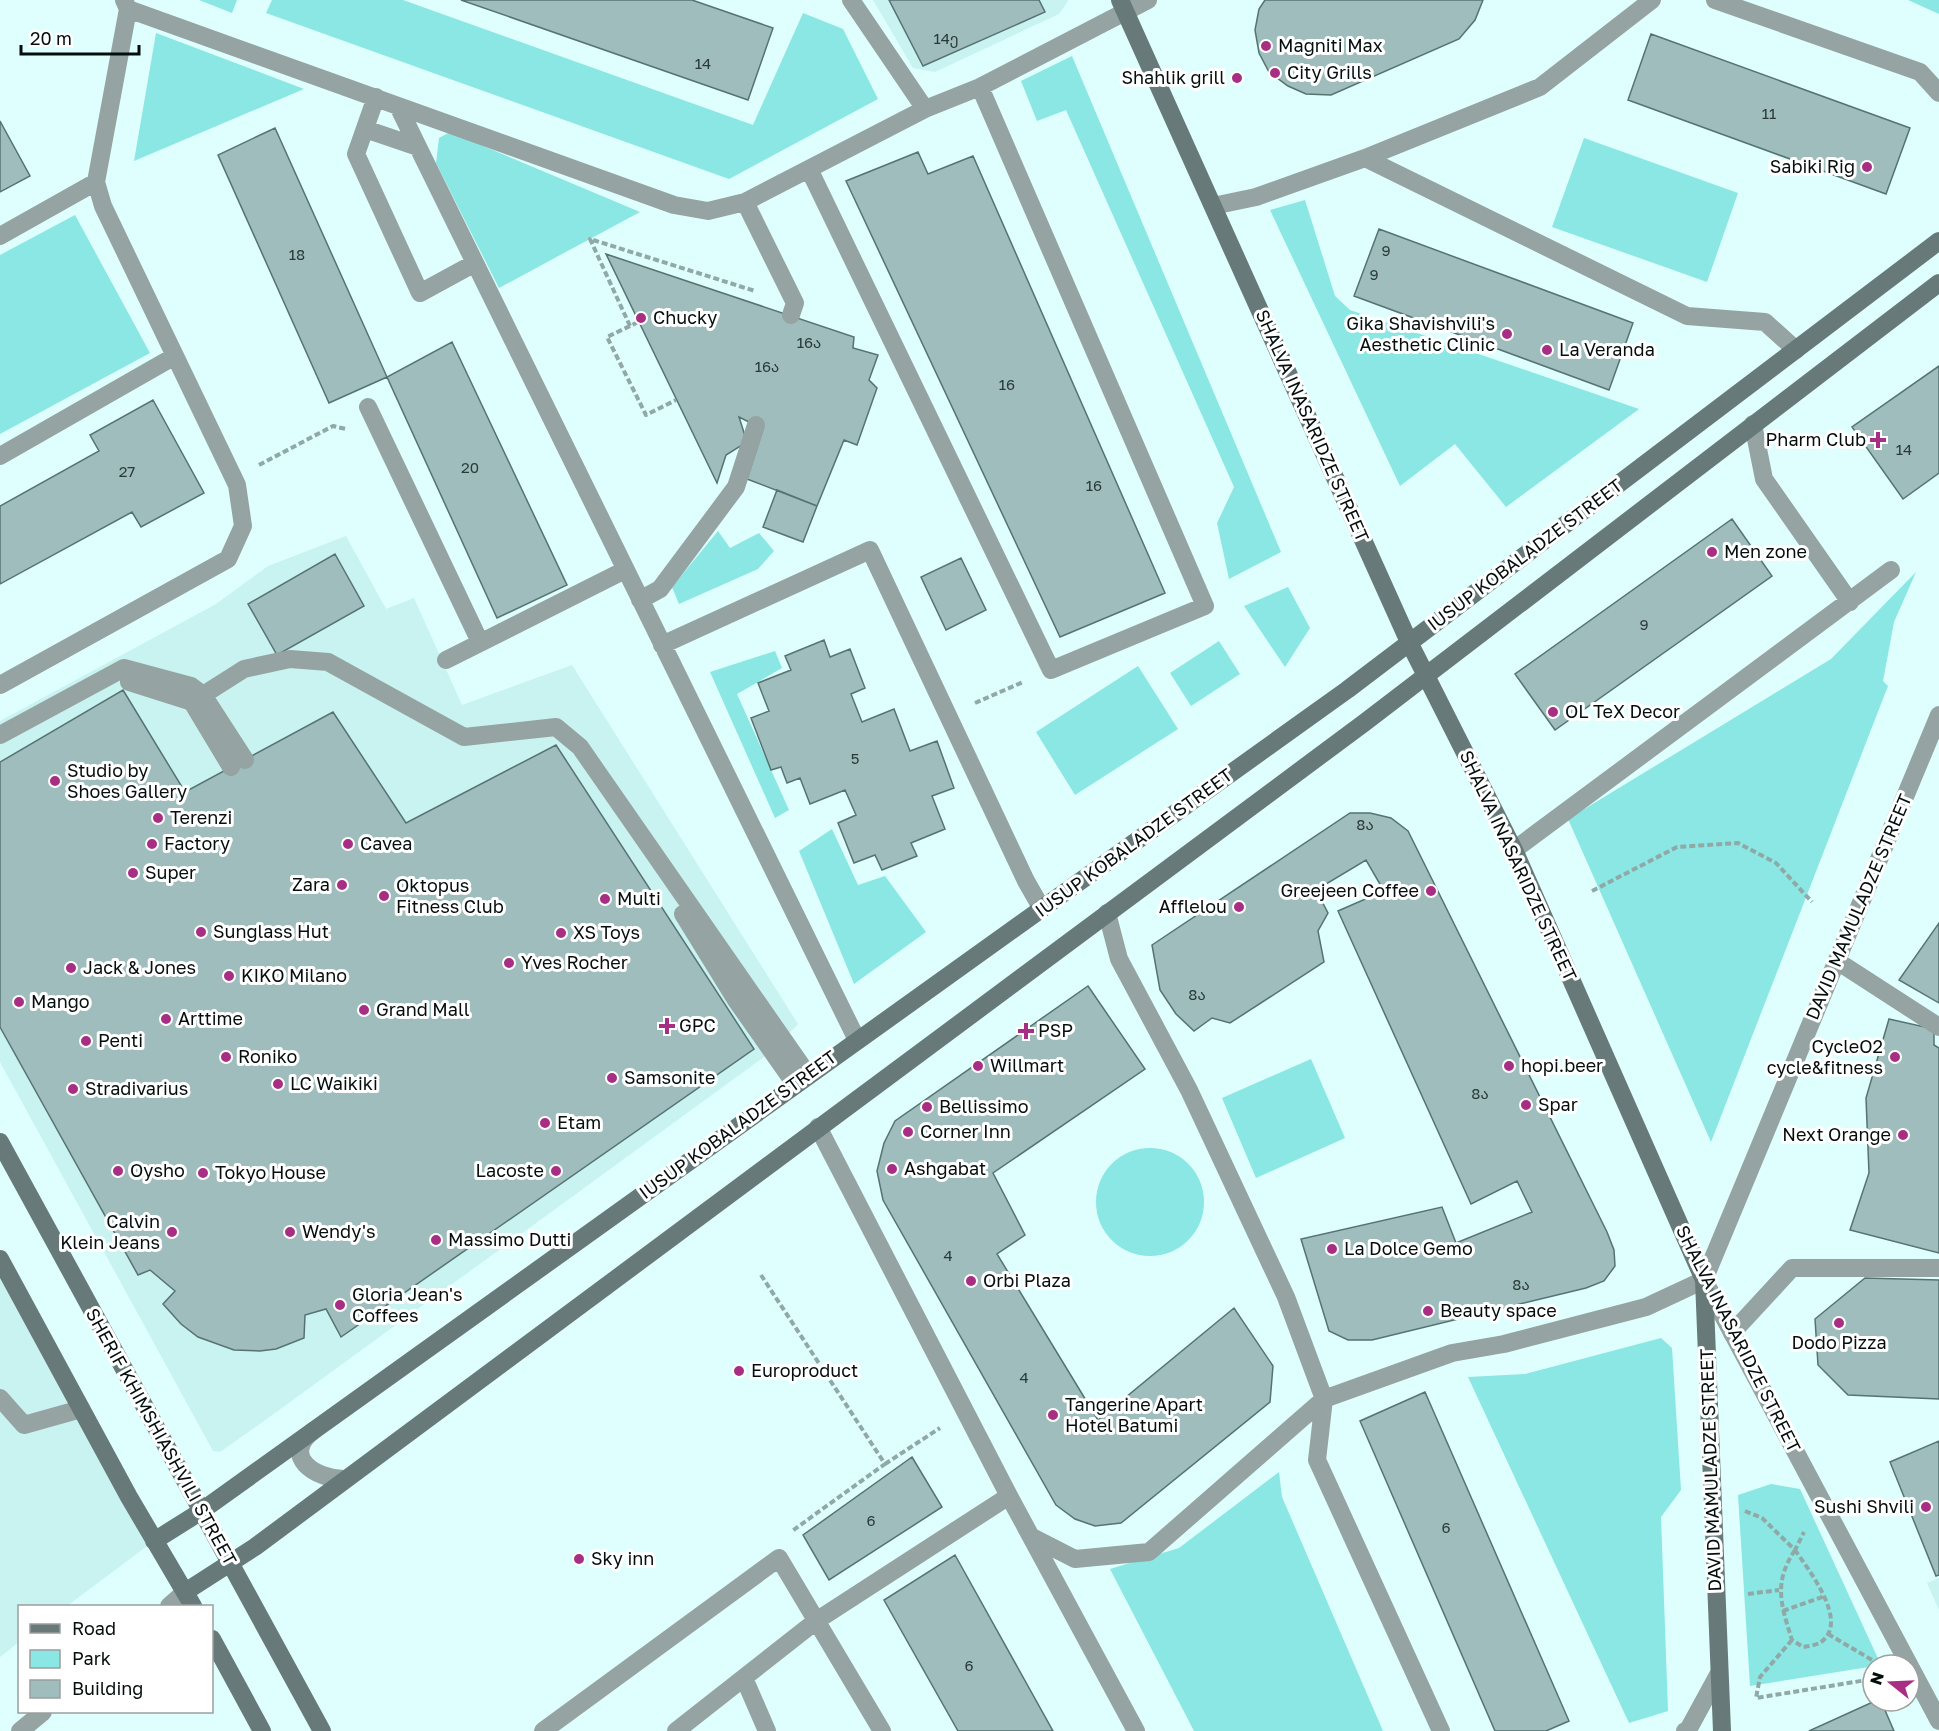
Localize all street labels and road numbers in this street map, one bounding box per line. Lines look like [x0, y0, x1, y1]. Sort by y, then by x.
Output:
street label: SHALVA INASARIDZE STREET [1252, 306, 1374, 545]
street label: IUSUP KOBALADZE STREET [1423, 474, 1626, 635]
street label: SHALVA INASARIDZE STREET [1456, 747, 1582, 984]
street label: IUSUP KOBALADZE STREET [1030, 763, 1236, 921]
street label: DAVID MAMULADZE STREET [1800, 790, 1916, 1023]
street label: IUSUP KOBALADZE STREET [634, 1045, 840, 1203]
street label: SHALVA INASARIDZE STREET [1672, 1221, 1806, 1456]
street label: SHERIF KHIMSHIASHVILI STREET [82, 1304, 242, 1569]
street label: DAVID MAMULADZE STREET [1695, 1348, 1725, 1592]

